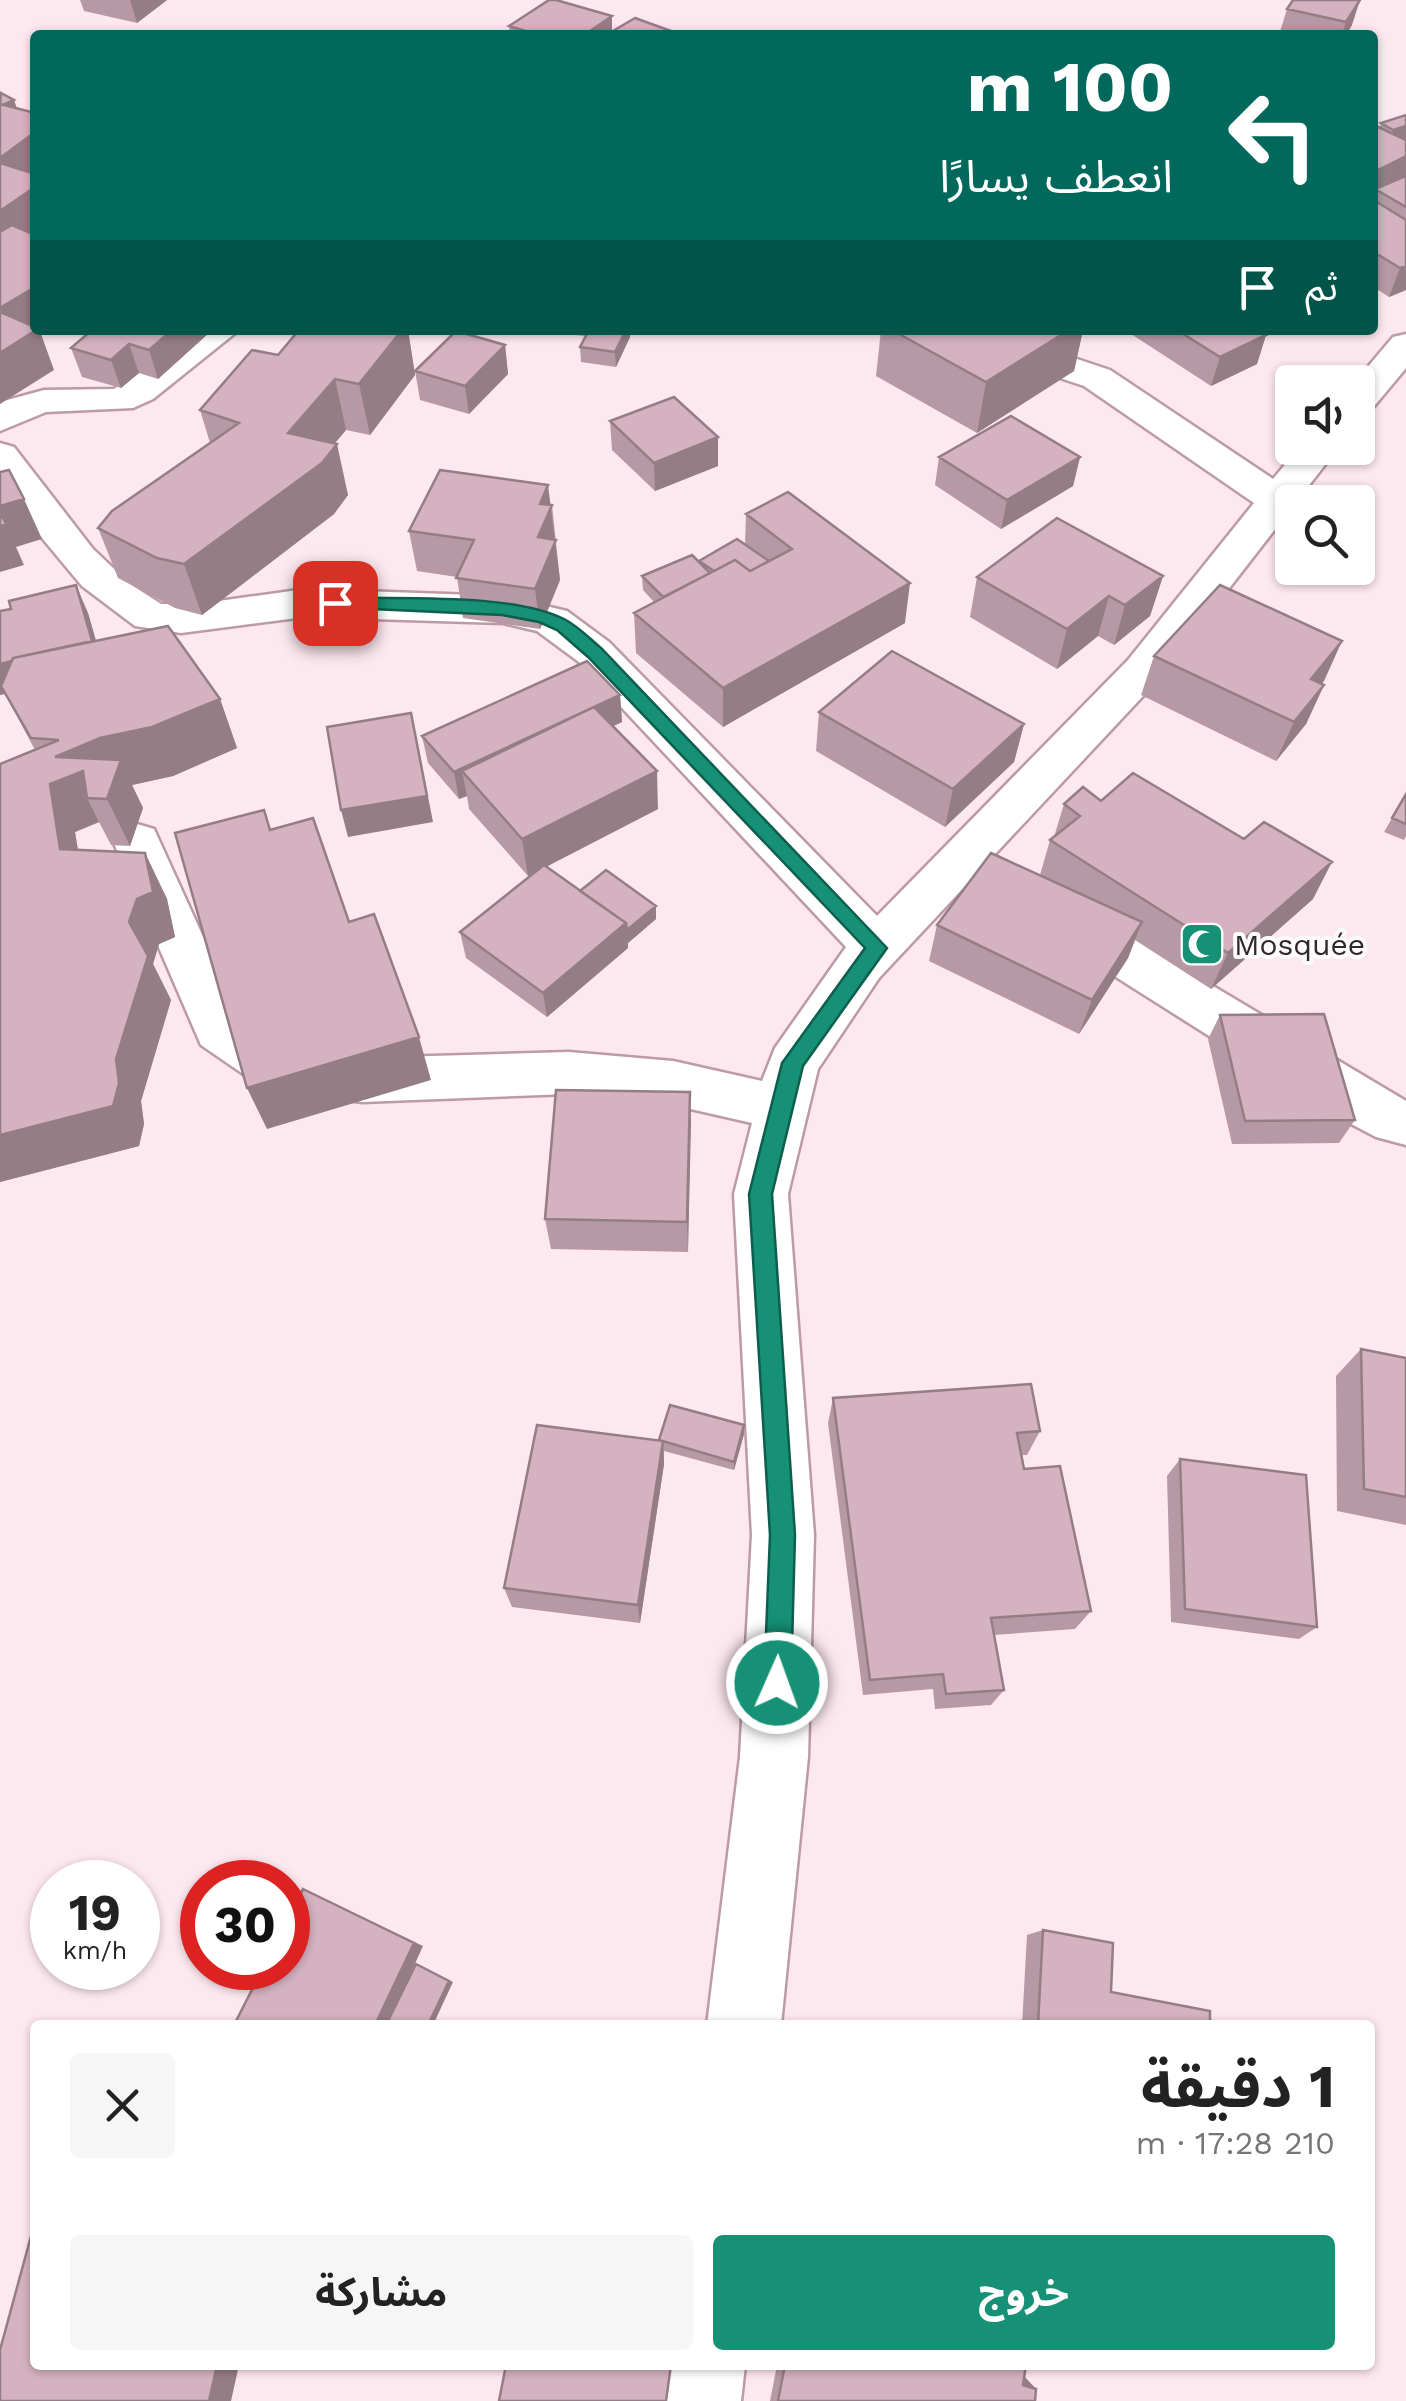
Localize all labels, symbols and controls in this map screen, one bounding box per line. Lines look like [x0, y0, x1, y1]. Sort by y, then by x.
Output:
text: 100 m [967, 46, 1173, 128]
icon: left [1208, 70, 1338, 200]
text: انعطف يسارًا [939, 150, 1173, 203]
icon: arrive [1230, 260, 1285, 315]
text: ثم [1305, 265, 1338, 309]
map controls [1275, 365, 1375, 585]
button: sound [1275, 365, 1375, 465]
button: search [1275, 485, 1375, 585]
pin [293, 561, 378, 646]
icon: arrive [308, 576, 363, 631]
mosque icon: Mosquée [1179, 921, 1225, 967]
place label: Mosquée [1234, 927, 1365, 962]
position arrow [725, 1631, 829, 1735]
speed limit sign: 30 [180, 1860, 310, 1990]
text: 19 [69, 1883, 121, 1942]
text: km/h [63, 1936, 127, 1965]
text: 1 دقيقة [1141, 2051, 1335, 2122]
button: close [70, 2053, 175, 2158]
text: 210 m · 17:28 [1136, 2124, 1335, 2162]
button: مشاركة [70, 2235, 693, 2350]
button: خروج [713, 2235, 1335, 2350]

